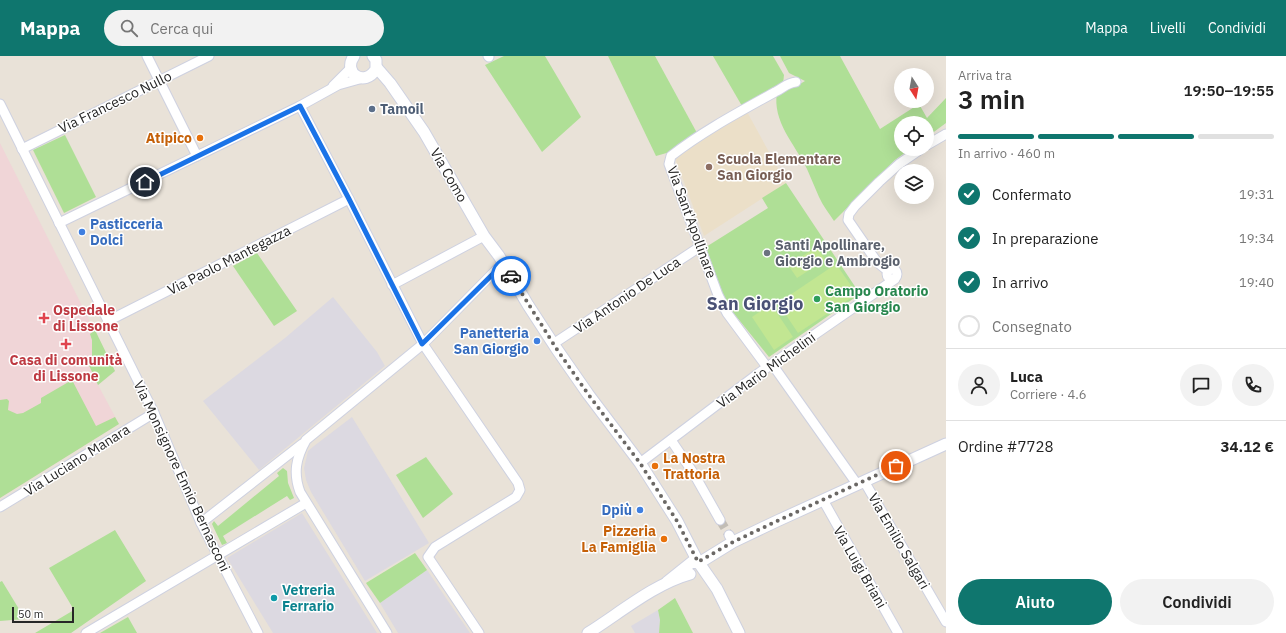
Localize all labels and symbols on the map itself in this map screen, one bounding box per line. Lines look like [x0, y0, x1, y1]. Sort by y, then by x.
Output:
street label: Via Francesco Nullo [55, 67, 175, 137]
north arrow [894, 68, 934, 108]
place label: Tamoil [380, 100, 424, 118]
marker: Tamoil [367, 104, 377, 114]
place label: Atipico [146, 129, 192, 147]
marker: Atipico [195, 133, 205, 143]
street label: Via Como [426, 145, 472, 205]
place label: Scuola Elementare San Giorgio [717, 150, 841, 184]
marker: Scuola Elementare San Giorgio [704, 162, 714, 172]
street label: Via Sant'Apollinare [663, 163, 721, 281]
pin [128, 165, 162, 199]
place label: Pasticceria Dolci [90, 215, 163, 249]
street label: Via Paolo Mantegazza [164, 221, 294, 299]
marker: Pasticceria Dolci [77, 227, 87, 237]
place label: Santi Apollinare, Giorgio e Ambrogio [775, 236, 900, 270]
marker: Santi Apollinare, Giorgio e Ambrogio [762, 248, 772, 258]
street label: Via Antonio De Luca [570, 252, 684, 337]
courier [491, 256, 531, 296]
place label: Campo Oratorio San Giorgio [825, 282, 929, 316]
district label: San Giorgio [707, 292, 803, 315]
marker: Campo Oratorio San Giorgio [812, 294, 822, 304]
place label: Ospedale di Lissone [53, 301, 118, 335]
marker: Ospedale di Lissone [38, 312, 50, 324]
place label: Panetteria San Giorgio [454, 324, 529, 358]
street label: Via Mario Michelini [713, 328, 819, 412]
marker: Panetteria San Giorgio [532, 336, 542, 346]
marker: Casa di comunità di Lissone [60, 338, 72, 350]
place label: Casa di comunità di Lissone [10, 351, 122, 385]
street label: Via Monsignore Ennio Bernasconi [130, 378, 234, 574]
street label: Via Luciano Manara [21, 420, 134, 500]
place label: La Nostra Trattoria [663, 449, 726, 483]
pin [879, 449, 913, 483]
marker: La Nostra Trattoria [650, 461, 660, 471]
street label: Via Emilio Salgari [864, 490, 934, 592]
place label: Dpiù [601, 501, 632, 519]
marker: Dpiù [635, 505, 645, 515]
place label: Pizzeria La Famiglia [581, 522, 656, 556]
street label: Via Luigi Briani [829, 523, 891, 611]
marker: Pizzeria La Famiglia [659, 534, 669, 544]
place label: Vetreria Ferrario [282, 581, 335, 615]
marker: Vetreria Ferrario [269, 593, 279, 603]
scale bar [12, 605, 74, 624]

